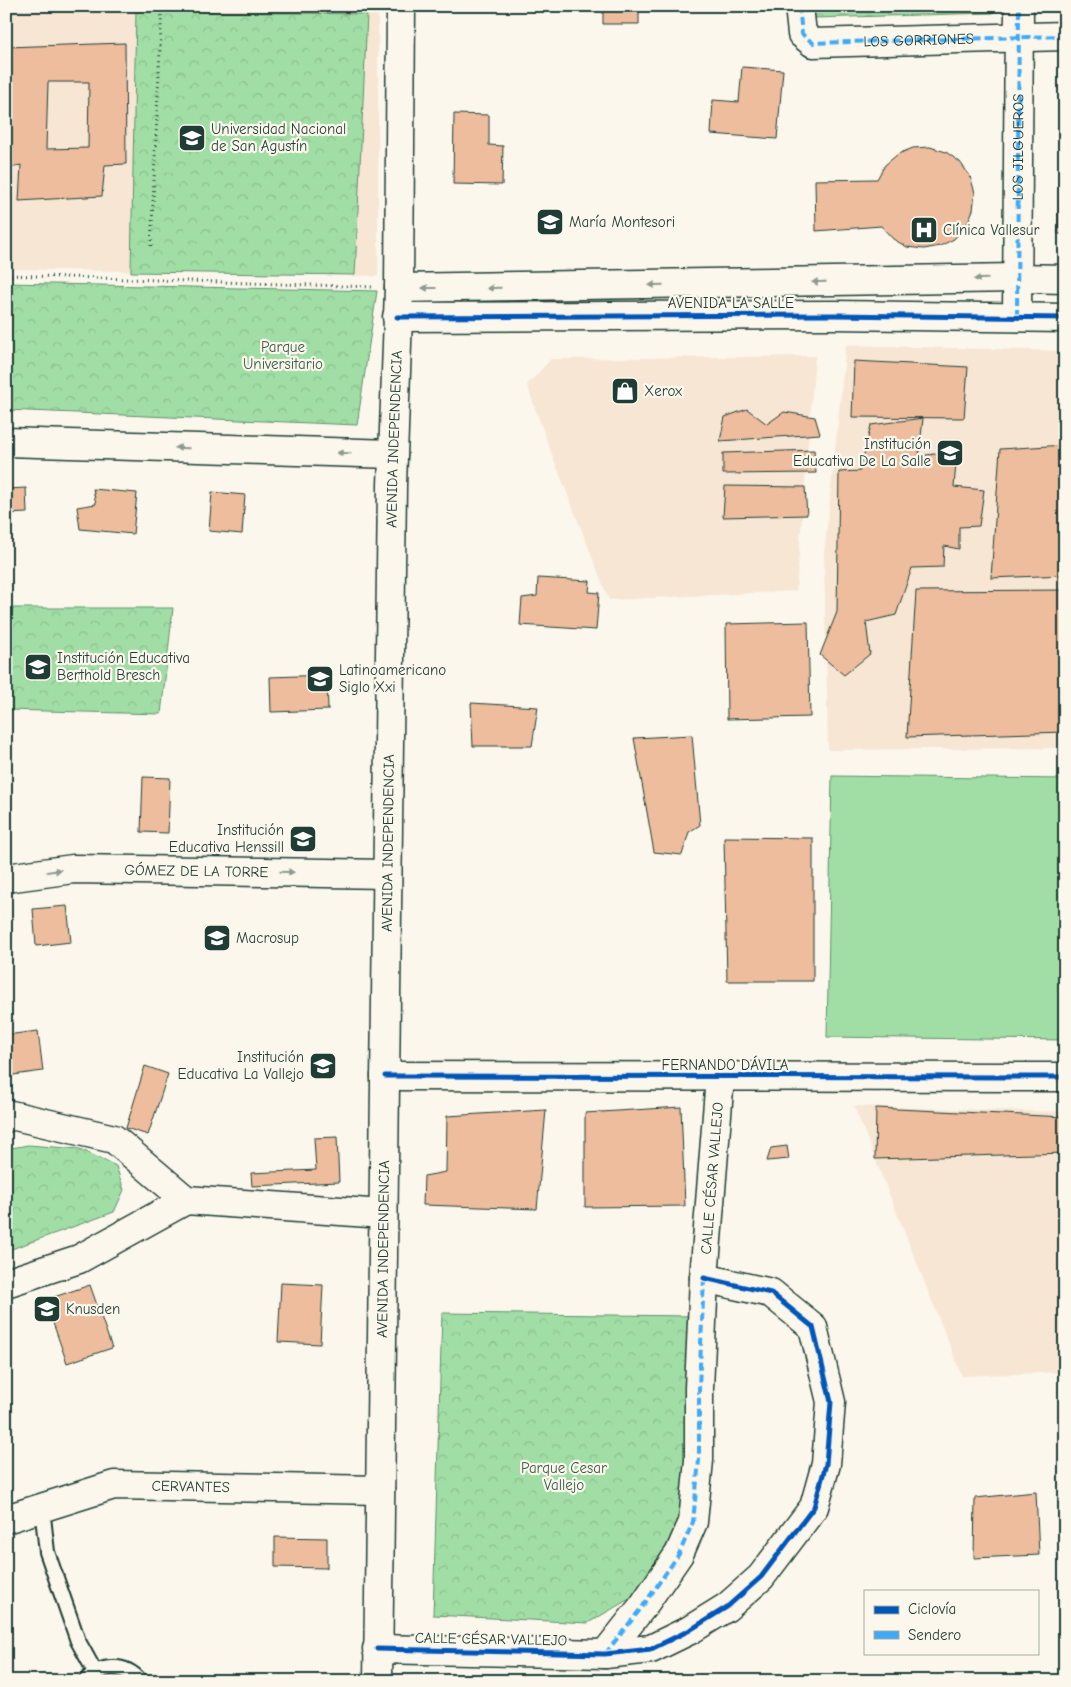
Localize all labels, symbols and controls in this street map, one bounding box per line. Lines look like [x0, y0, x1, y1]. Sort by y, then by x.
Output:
street label: LOS GORRIONES [863, 30, 974, 51]
street label: LOS JILGUEROS [1009, 94, 1027, 200]
place label: Universidad Nacional de San Agustín [211, 120, 346, 155]
school or university icon: Universidad Nacional de San Agustín [177, 123, 207, 153]
school or university icon: María Montesori [535, 207, 565, 237]
place label: María Montesori [569, 213, 675, 231]
hospital icon: Clínica Vallesur [909, 215, 939, 245]
place label: Clínica Vallesur [943, 221, 1040, 239]
one-way arrow [973, 275, 989, 283]
one-way arrow [810, 278, 826, 286]
one-way arrow [648, 281, 664, 289]
one-way arrow [421, 284, 437, 292]
one-way arrow [485, 284, 501, 292]
street label: AVENIDA LA SALLE [668, 294, 794, 312]
park label: Parque Universitario [243, 338, 323, 373]
street label: AVENIDA INDEPENDENCIA [382, 350, 406, 528]
shop icon: Xerox [610, 376, 640, 406]
place label: Xerox [644, 382, 683, 400]
place label: Institución Educativa De La Salle [793, 435, 931, 470]
school or university icon: Institución Educativa De La Salle [935, 438, 965, 468]
one-way arrow [174, 444, 190, 452]
one-way arrow [336, 449, 352, 457]
place label: Institución Educativa Berthold Bresch [57, 649, 190, 684]
school or university icon: Institución Educativa Berthold Bresch [23, 652, 53, 682]
place label: Latinoamericano Siglo Xxi [339, 661, 446, 696]
school or university icon: Latinoamericano Siglo Xxi [305, 664, 335, 694]
street label: AVENIDA INDEPENDENCIA [378, 754, 398, 932]
place label: Institución Educativa Henssill [169, 821, 284, 856]
school or university icon: Institución Educativa Henssill [288, 824, 318, 854]
street label: GÓMEZ DE LA TORRE [124, 860, 269, 881]
one-way arrow [47, 867, 63, 875]
one-way arrow [279, 868, 295, 876]
school or university icon: Macrosup [202, 923, 232, 953]
place label: Macrosup [236, 929, 299, 947]
place label: Institución Educativa La Vallejo [177, 1048, 304, 1083]
school or university icon: Institución Educativa La Vallejo [308, 1051, 338, 1081]
street label: FERNANDO DÁVILA [662, 1055, 789, 1074]
street label: CALLE CÉSAR VALLEJO [697, 1101, 727, 1255]
street label: AVENIDA INDEPENDENCIA [373, 1160, 393, 1338]
school or university icon: Knusden [32, 1294, 62, 1324]
place label: Knusden [66, 1300, 120, 1318]
park label: Parque Cesar Vallejo [521, 1459, 607, 1494]
street label: CERVANTES [152, 1477, 230, 1496]
legend [864, 1590, 1038, 1654]
text: Ciclovía [908, 1600, 956, 1618]
text: Sendero [908, 1626, 961, 1644]
street label: CALLE CÉSAR VALLEJO [415, 1628, 567, 1649]

